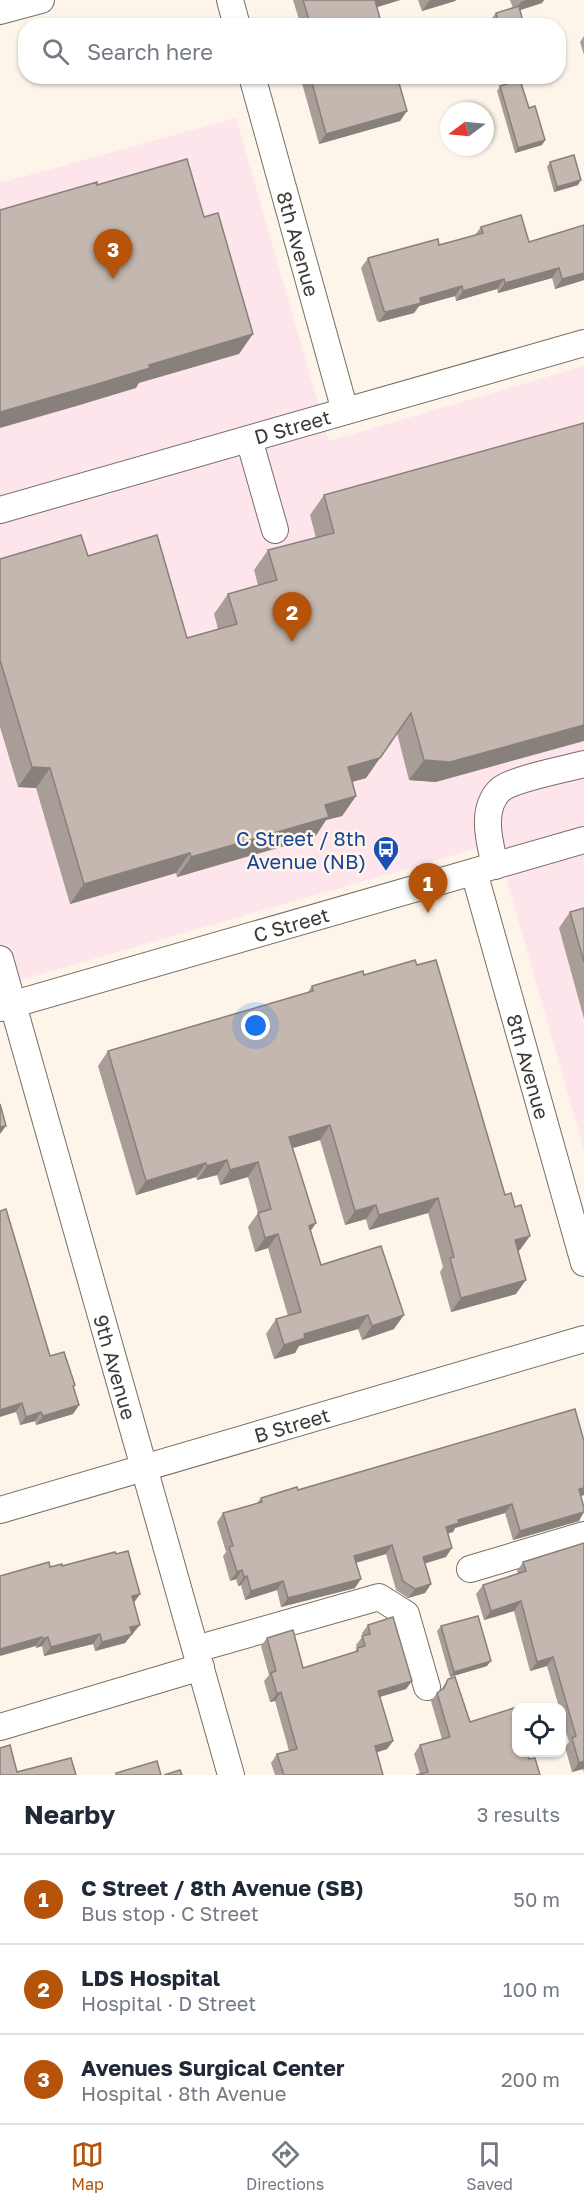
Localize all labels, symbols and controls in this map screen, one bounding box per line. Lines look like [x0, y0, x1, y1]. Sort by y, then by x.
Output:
search box [18, 18, 566, 84]
icon: search [39, 35, 72, 68]
text: Search here [87, 38, 213, 65]
north arrow [440, 102, 494, 156]
street label: 8th Avenue [273, 188, 325, 299]
pin: 3 [94, 230, 132, 279]
street label: D Street [251, 404, 333, 449]
pin: 2 [272, 592, 312, 642]
place label: C Street / 8th Avenue (NB) [236, 826, 366, 873]
bus stop icon: C Street / 8th Avenue (NB) [371, 834, 401, 872]
pin: 1 [408, 864, 448, 913]
street label: C Street [250, 902, 332, 947]
your location [241, 1011, 270, 1040]
street label: 8th Avenue [503, 1011, 555, 1122]
street label: 9th Avenue [89, 1312, 142, 1422]
street label: B Street [251, 1402, 332, 1447]
map controls [512, 1703, 566, 1757]
button: locate [512, 1703, 566, 1757]
text: Nearby [24, 1799, 115, 1830]
text: 3 results [477, 1802, 560, 1826]
text: C Street / 8th Avenue (SB) [81, 1874, 364, 1901]
text: 1 [38, 1887, 49, 1911]
text: 50 m [513, 1887, 560, 1911]
text: Bus stop · C Street [81, 1901, 259, 1925]
text: LDS Hospital [81, 1964, 220, 1991]
text: 2 [37, 1977, 50, 2001]
text: 100 m [503, 1977, 560, 2001]
text: Hospital · D Street [81, 1991, 256, 2015]
text: Avenues Surgical Center [81, 2054, 345, 2081]
text: 3 [37, 2067, 50, 2091]
text: 200 m [501, 2067, 560, 2091]
text: Hospital · 8th Avenue [81, 2081, 286, 2105]
tab: Map [71, 2138, 104, 2194]
tab: Directions [246, 2138, 324, 2194]
tab: Saved [466, 2138, 513, 2194]

